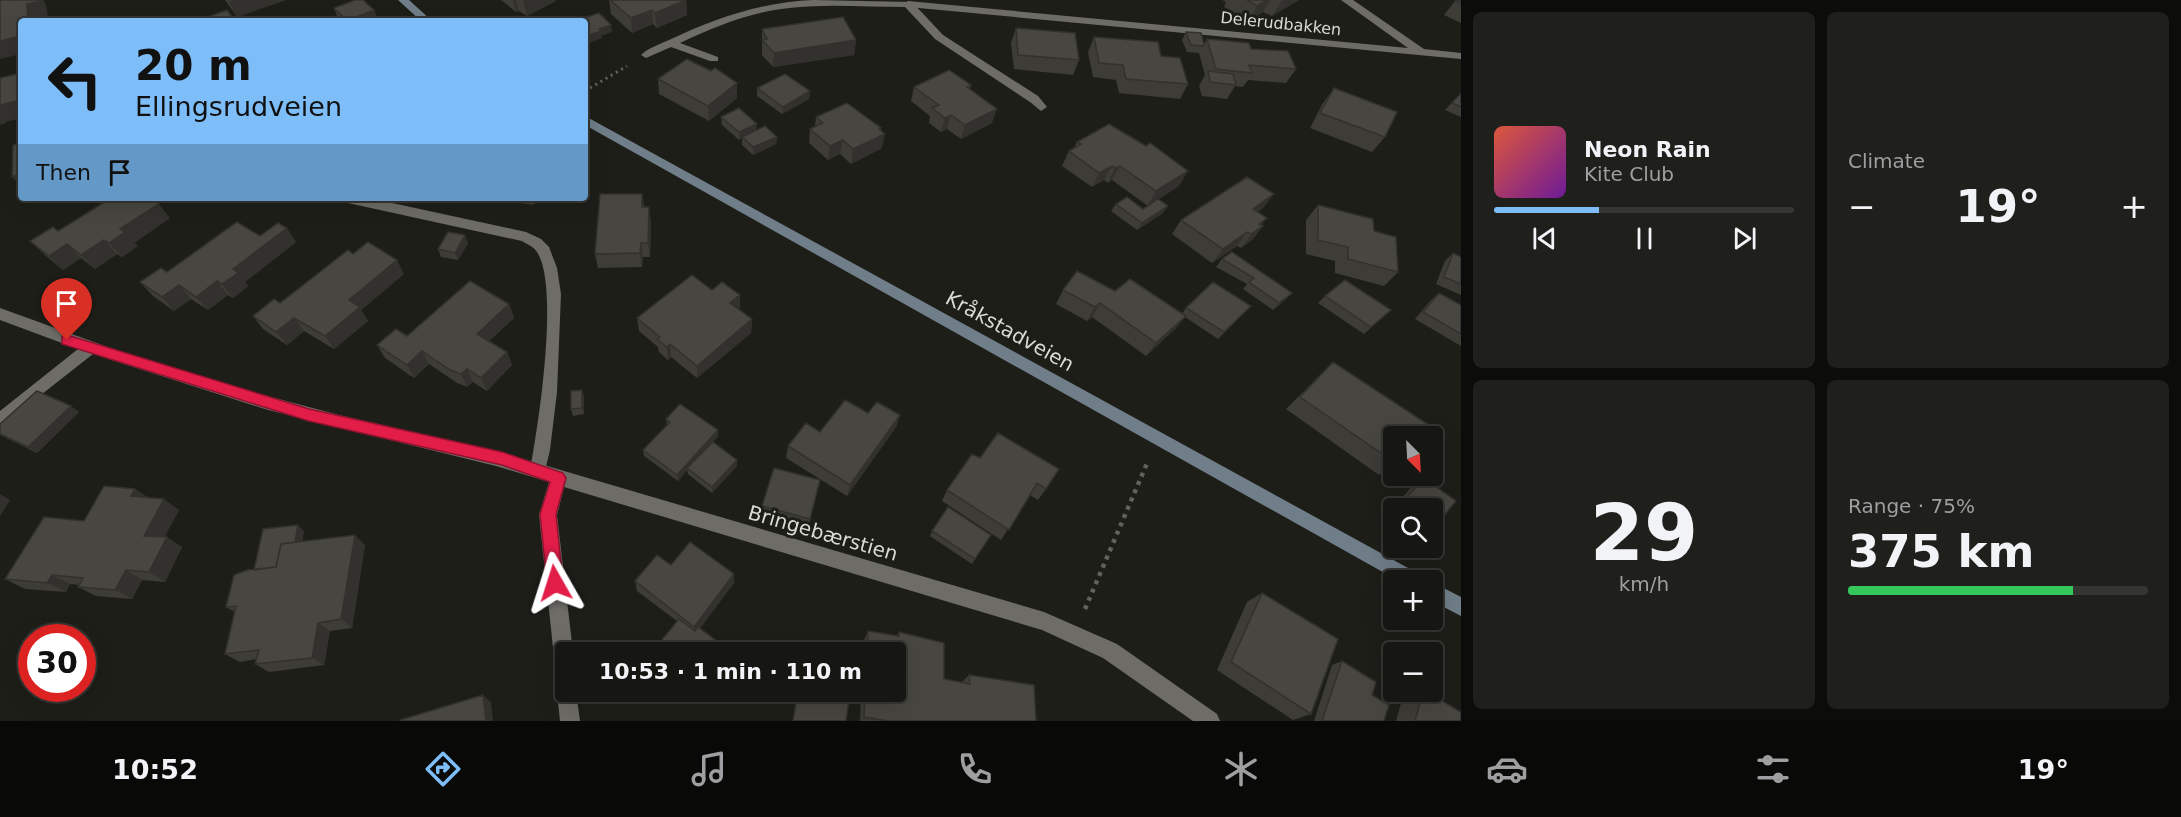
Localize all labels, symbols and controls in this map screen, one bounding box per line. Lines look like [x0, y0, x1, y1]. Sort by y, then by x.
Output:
street label: Delerudbakken [1220, 8, 1342, 39]
text: 20 m [135, 41, 252, 90]
icon: left [36, 42, 114, 120]
text: Ellingsrudveien [135, 91, 342, 122]
text: Neon Rain [1584, 137, 1711, 162]
text: Climate [1848, 149, 1925, 173]
icon: arrive [103, 156, 136, 189]
text: Then [36, 160, 91, 185]
text: Kite Club [1584, 162, 1674, 186]
text: 19° [1955, 180, 2041, 233]
text: − [1848, 187, 1876, 226]
text: + [2120, 187, 2148, 226]
icon: previous [1528, 222, 1561, 255]
icon: pause [1628, 222, 1661, 255]
icon: next [1728, 222, 1761, 255]
pin [41, 278, 92, 340]
street label: Kråkstadveien [942, 286, 1078, 376]
icon: arrive [50, 287, 83, 320]
north arrow [1383, 426, 1443, 486]
map controls [1383, 426, 1443, 702]
text: 29 [1590, 488, 1698, 578]
text: Range · 75% [1848, 494, 1975, 518]
button: search [1383, 498, 1443, 558]
street label: Bringebærstien [745, 500, 901, 566]
text: 375 km [1848, 525, 2034, 578]
position arrow [523, 551, 587, 615]
button: + [1383, 570, 1443, 630]
text: km/h [1619, 572, 1669, 596]
speed limit sign: 30 [18, 624, 96, 702]
button: − [1383, 642, 1443, 702]
text: 10:53 · 1 min · 110 m [599, 659, 862, 684]
icon: directions [422, 748, 464, 790]
icon: music [688, 748, 730, 790]
icon: phone [954, 748, 996, 790]
icon: climate [1220, 748, 1262, 790]
icon: car [1486, 748, 1528, 790]
icon: filters [1752, 748, 1794, 790]
text: 10:52 [112, 754, 198, 785]
text: 19° [2018, 754, 2069, 785]

